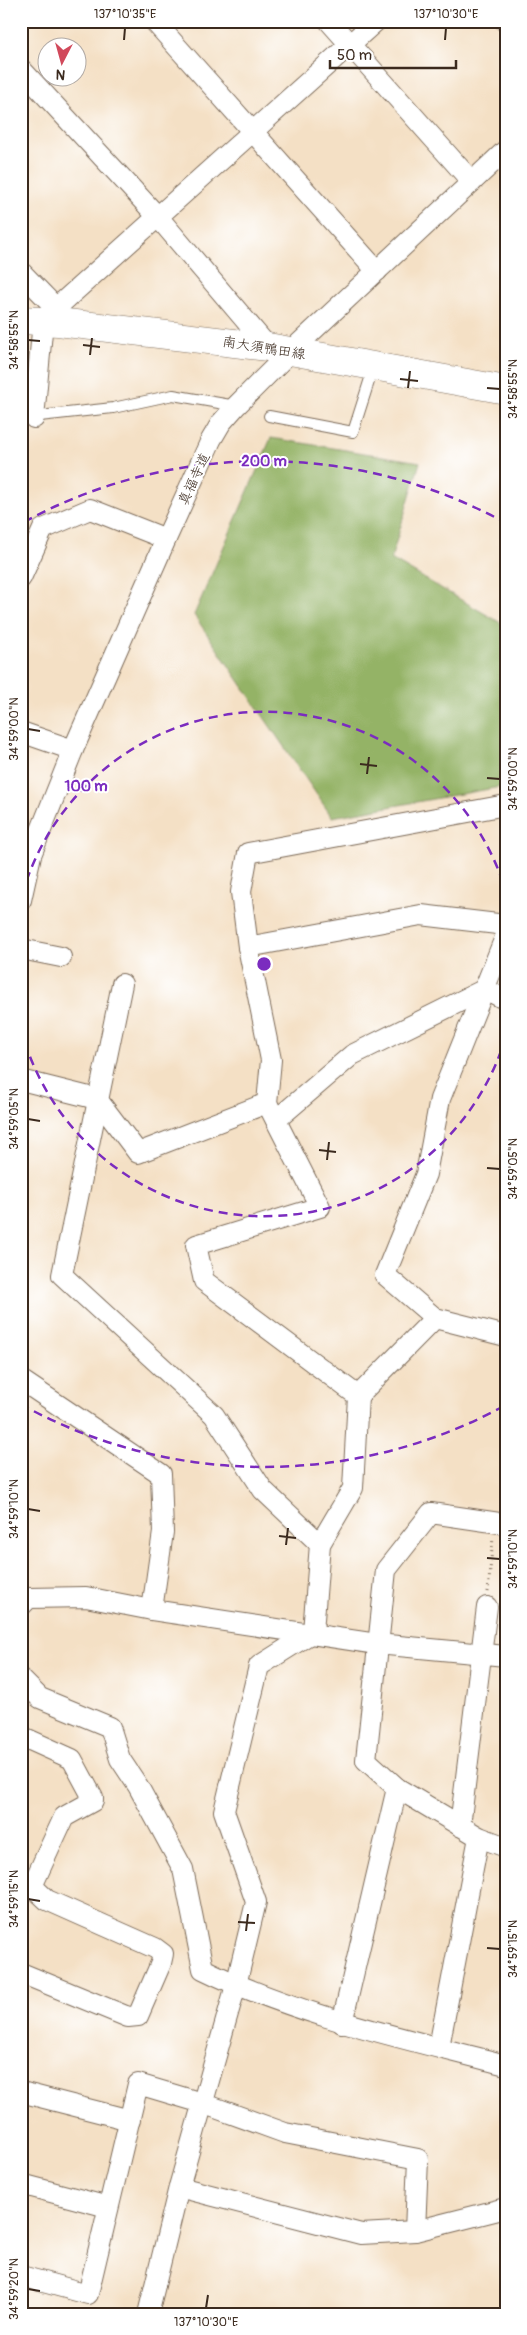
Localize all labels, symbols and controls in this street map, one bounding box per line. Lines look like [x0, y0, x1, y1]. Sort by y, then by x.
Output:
text: 137°10'35"E [94, 7, 156, 22]
text: 137°10'30"E [414, 7, 478, 22]
north arrow [38, 38, 88, 88]
scale bar [330, 38, 456, 70]
text: 50 m [337, 46, 372, 65]
text: N [55, 65, 66, 83]
text: 34°58'55"N [7, 310, 22, 370]
street label: 南大須鴨田線 [221, 333, 307, 363]
text: 34°58'55"N [506, 359, 521, 419]
street label: 真福寺道 [174, 450, 214, 508]
text: 200 m [241, 452, 287, 471]
text: 34°59'00"N [7, 697, 22, 761]
text: 34°59'00"N [506, 747, 521, 811]
text: 100 m [65, 777, 107, 796]
centre of rings [255, 955, 273, 973]
text: 34°59'05"N [7, 1088, 22, 1150]
text: 34°59'05"N [506, 1138, 521, 1200]
text: 34°59'10"N [7, 1479, 22, 1539]
text: 34°59'10"N [506, 1529, 521, 1589]
text: 34°59'15"N [7, 1870, 22, 1928]
text: 34°59'15"N [506, 1920, 521, 1978]
text: 34°59'20"N [7, 2258, 22, 2320]
text: 137°10'30"E [174, 2315, 238, 2330]

